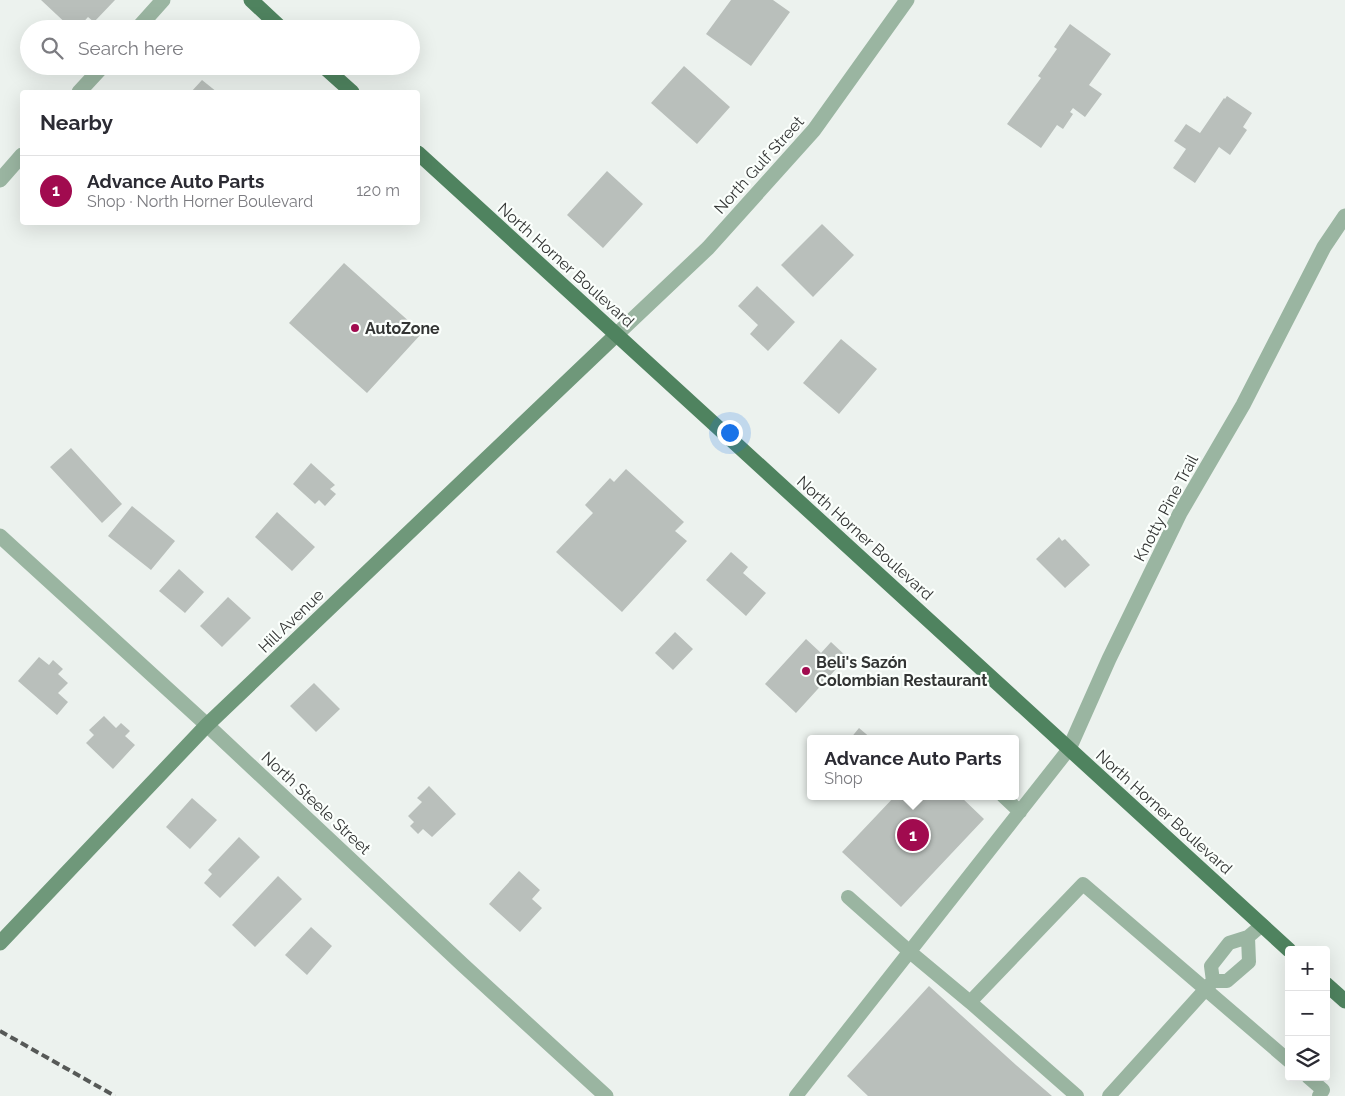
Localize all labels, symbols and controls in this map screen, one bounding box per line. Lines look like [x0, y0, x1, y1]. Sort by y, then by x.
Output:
search box [20, 20, 420, 75]
icon: search [38, 34, 66, 62]
text: Search here [78, 37, 184, 59]
text: Nearby [40, 110, 113, 135]
street label: North Gulf Street [710, 112, 808, 218]
text: Advance Auto Parts [87, 170, 264, 192]
text: 1 [52, 181, 60, 200]
text: 120 m [356, 181, 400, 200]
text: Shop · North Horner Boulevard [87, 192, 313, 211]
street label: North Horner Boulevard [494, 199, 638, 331]
place label: AutoZone [365, 319, 440, 338]
marker: AutoZone [349, 322, 361, 334]
your location [717, 420, 743, 446]
street label: Knotty Pine Trail [1130, 451, 1202, 565]
street label: North Horner Boulevard [793, 472, 937, 604]
street label: Hill Avenue [254, 585, 328, 657]
place label: Beli's Sazón Colombian Restaurant [816, 653, 987, 690]
marker: Beli's Sazón Colombian Restaurant [800, 665, 812, 677]
popup [807, 735, 1019, 800]
street label: North Horner Boulevard [1092, 746, 1236, 878]
text: Advance Auto Parts [824, 747, 1002, 769]
street label: North Steele Street [258, 748, 375, 859]
text: Shop [824, 769, 863, 788]
pin: 1 [897, 816, 929, 854]
map controls [1285, 946, 1330, 1081]
button: + [1285, 946, 1330, 991]
button: − [1285, 991, 1330, 1036]
button: layers [1285, 1036, 1330, 1081]

